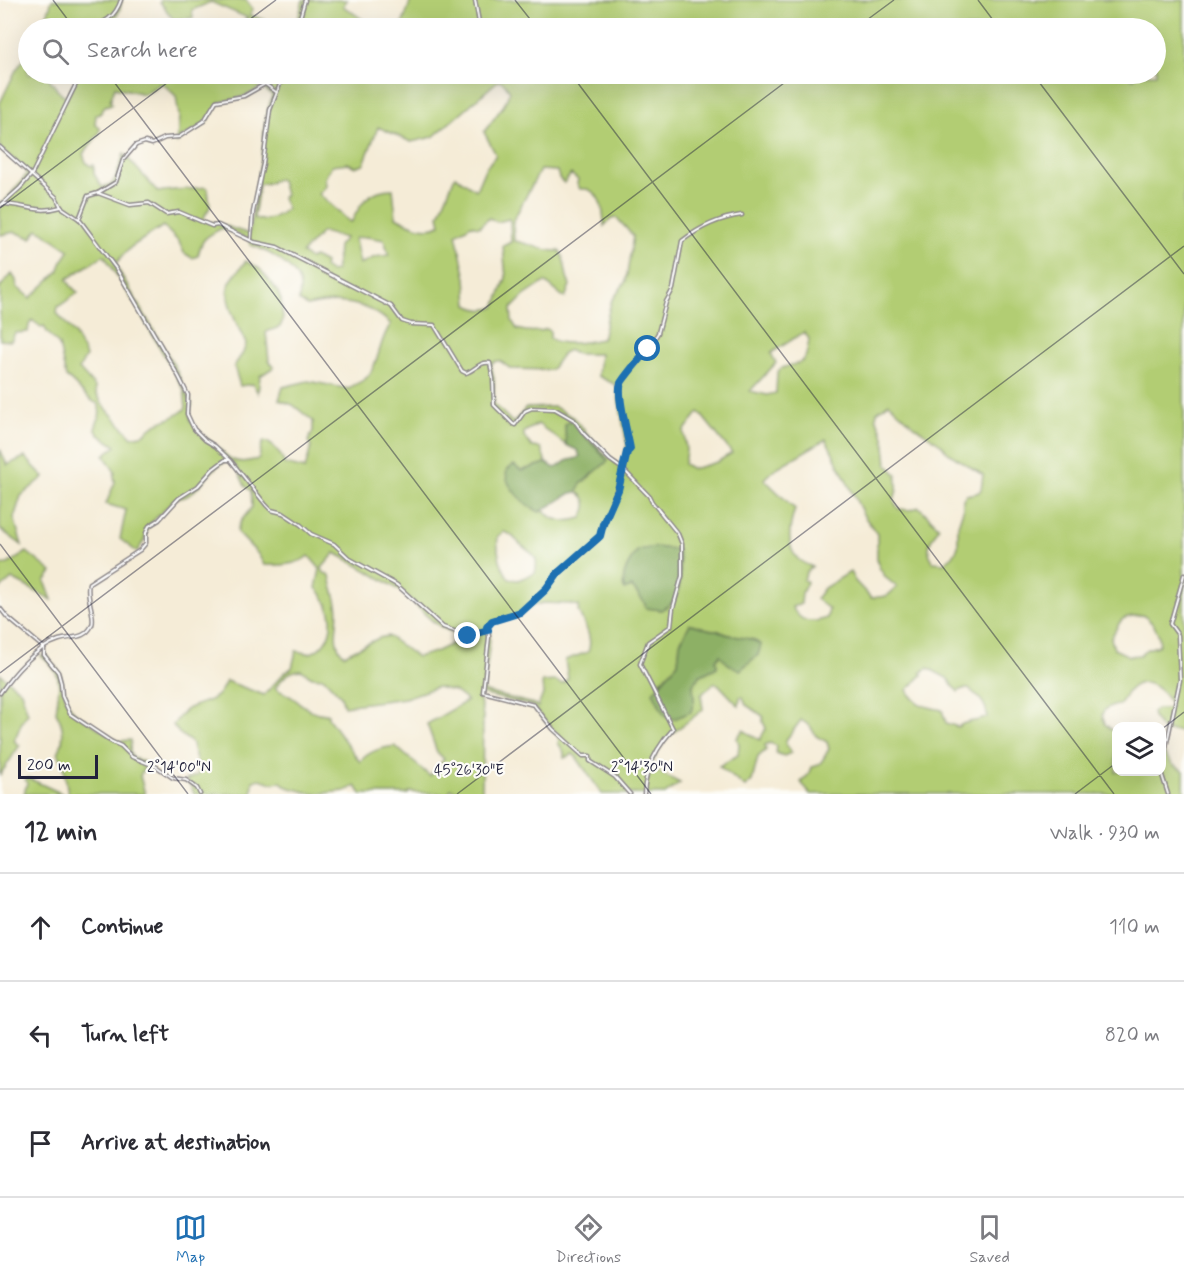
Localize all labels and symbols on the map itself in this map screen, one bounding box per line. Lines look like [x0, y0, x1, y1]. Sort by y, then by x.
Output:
route start [634, 335, 660, 361]
route end [454, 622, 480, 648]
scale bar [18, 752, 98, 780]
text: 2°14'00"N [147, 758, 211, 778]
text: 2°14'30"N [611, 758, 673, 778]
text: 45°26'30"E [434, 761, 504, 781]

